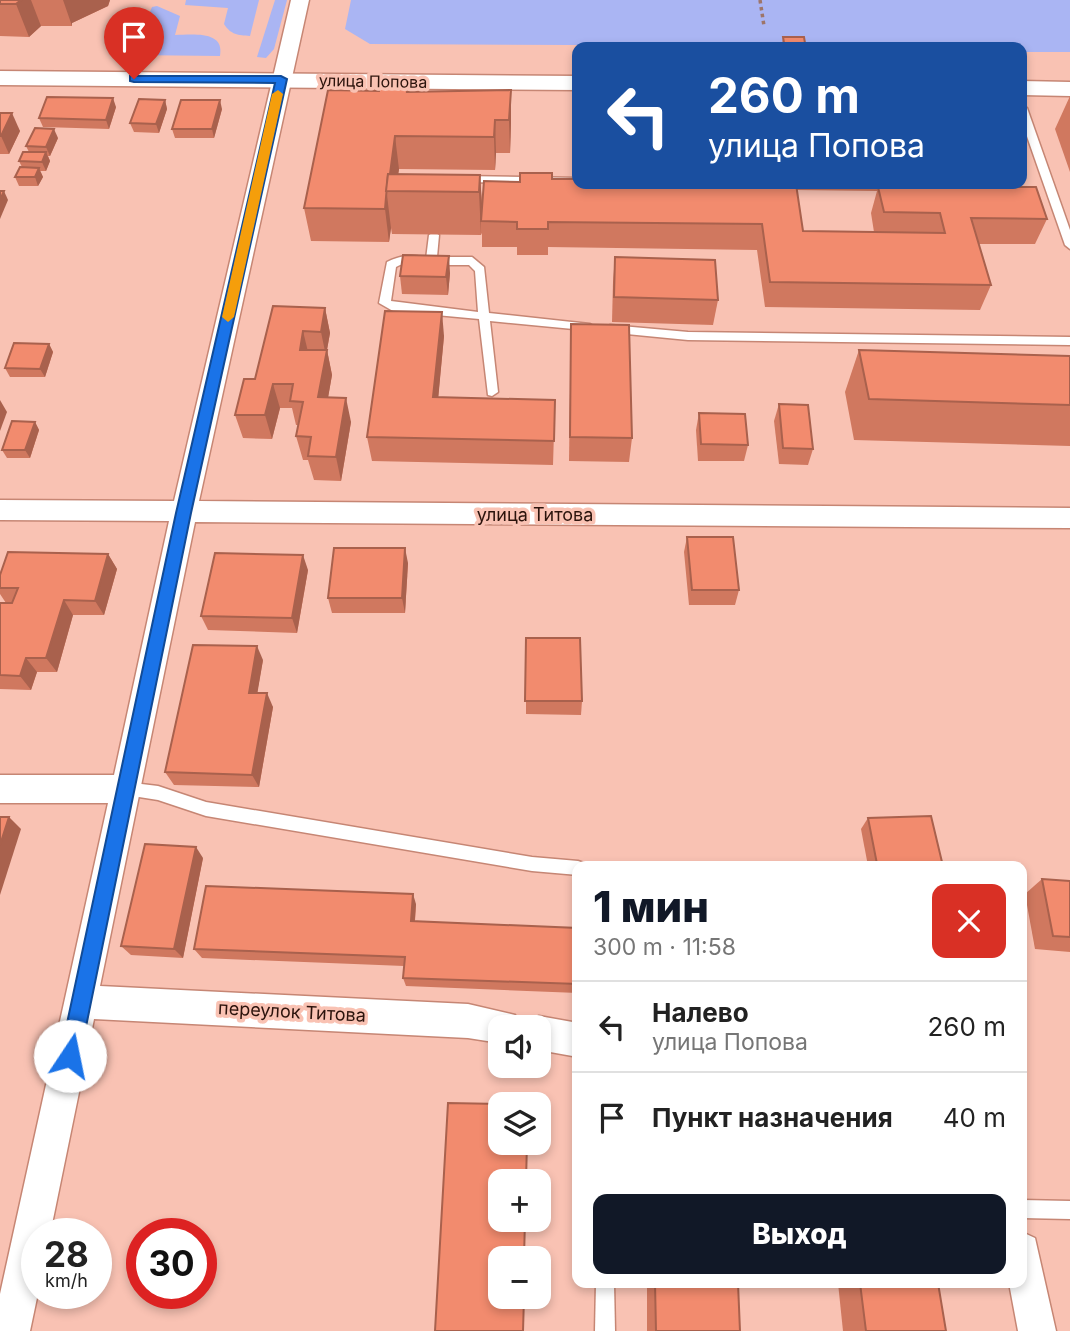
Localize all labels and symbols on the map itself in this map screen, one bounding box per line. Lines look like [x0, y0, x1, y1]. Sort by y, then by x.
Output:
pin [104, 7, 164, 79]
street label: улица Попова [319, 70, 427, 92]
street label: улица Титова [477, 504, 593, 525]
street label: переулок Титова [218, 997, 366, 1026]
position arrow [33, 1019, 107, 1093]
speed limit sign: 30 [126, 1218, 217, 1309]

